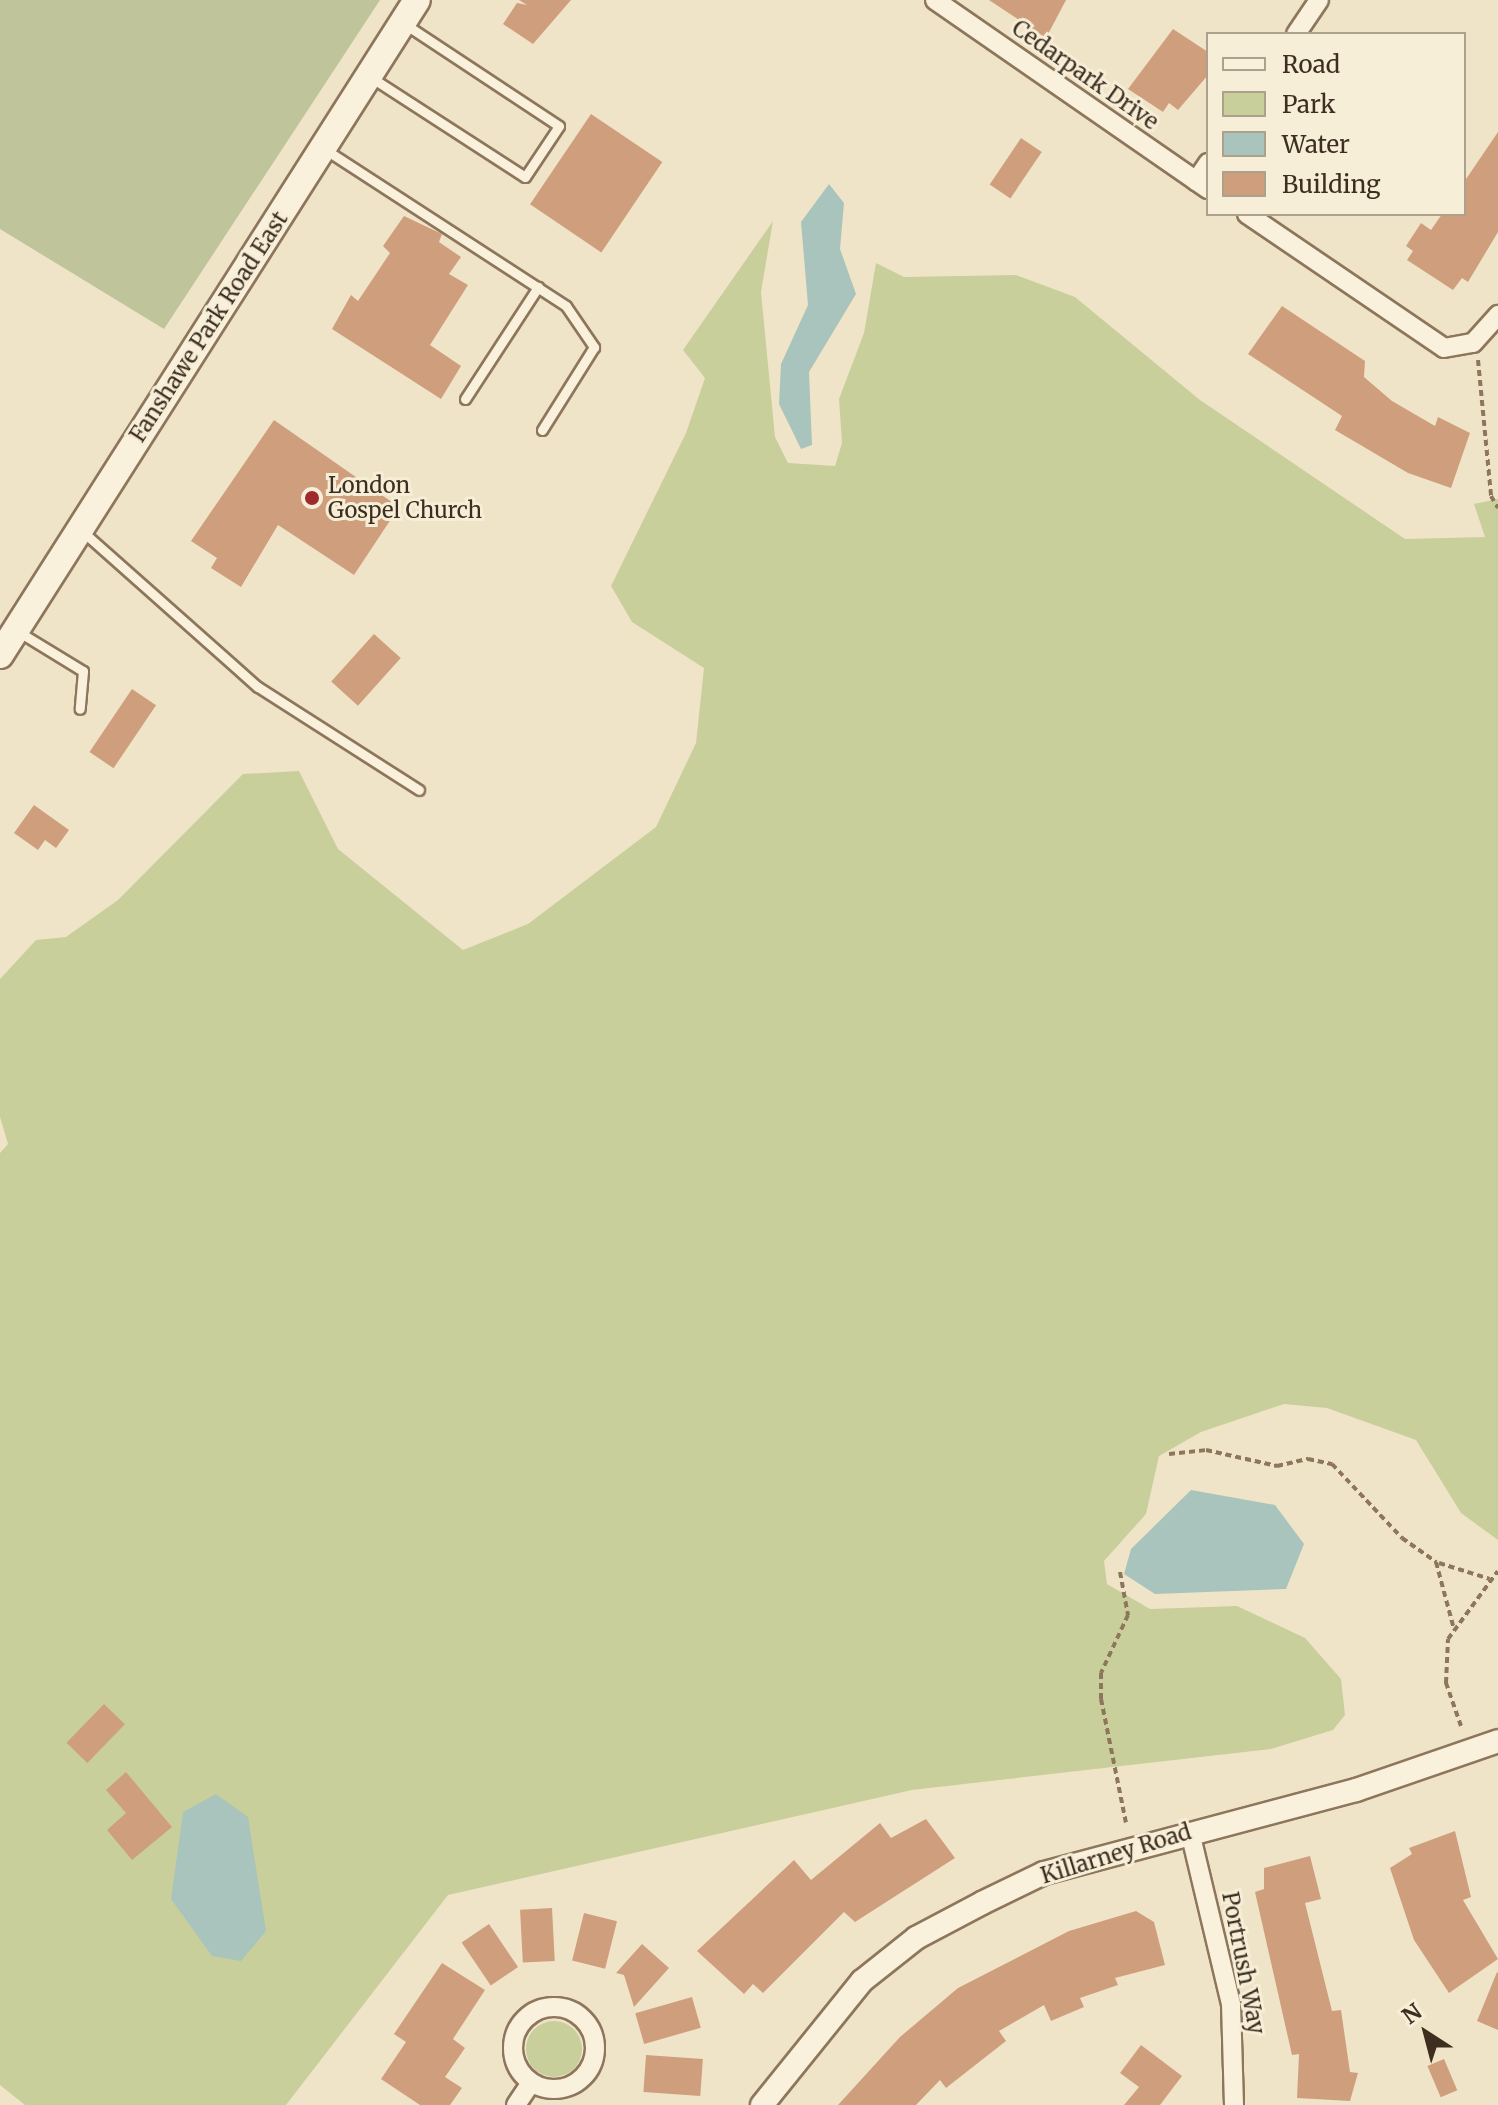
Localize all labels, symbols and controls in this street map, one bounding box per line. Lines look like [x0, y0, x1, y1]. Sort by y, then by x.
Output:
street label: Cedarpark Drive [1007, 15, 1163, 135]
legend [1206, 32, 1466, 216]
text: Road [1282, 49, 1340, 80]
text: Park [1282, 89, 1335, 120]
text: Water [1282, 129, 1350, 160]
text: Building [1282, 169, 1381, 200]
street label: Fanshawe Park Road East [125, 207, 293, 447]
place label: London Gospel Church [328, 472, 482, 524]
marker: London Gospel Church [303, 489, 321, 507]
street label: Killarney Road [1038, 1819, 1194, 1889]
street label: Portrush Way [1216, 1890, 1270, 2036]
north arrow [1386, 1993, 1466, 2073]
text: N [1397, 1997, 1427, 2030]

